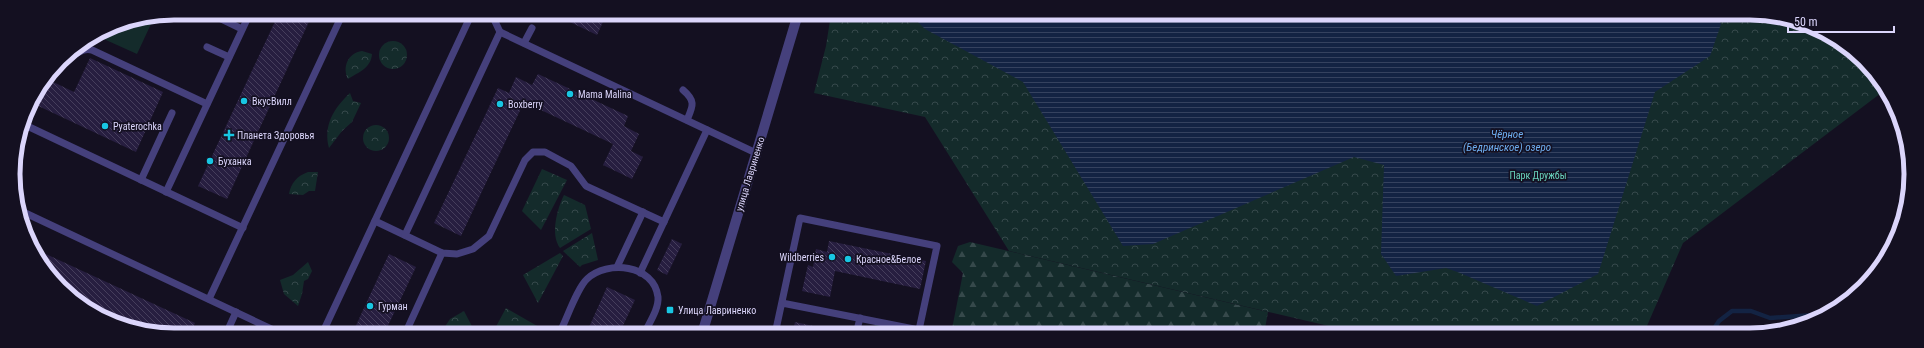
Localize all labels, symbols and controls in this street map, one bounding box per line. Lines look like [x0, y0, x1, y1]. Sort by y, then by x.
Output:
scale bar [1788, 8, 1894, 34]
text: 50 m [1794, 15, 1818, 29]
marker: Mama Malina [565, 89, 575, 99]
place label: Mama Malina [578, 89, 632, 100]
marker: ВкусВилл [239, 96, 249, 106]
place label: ВкусВилл [252, 96, 292, 107]
marker: Boxberry [495, 99, 505, 109]
place label: Boxberry [508, 99, 543, 110]
marker: Pyaterochka [100, 121, 110, 131]
place label: Pyaterochka [113, 121, 162, 132]
water label: Чёрное (Бедринское) озеро [1463, 128, 1551, 154]
marker: Планета Здоровья [224, 130, 234, 140]
place label: Планета Здоровья [237, 130, 314, 141]
street label: улица Лавриненко [733, 136, 767, 212]
marker: Буханка [205, 156, 215, 166]
place label: Буханка [218, 156, 252, 167]
park label: Парк Дружбы [1510, 170, 1566, 181]
place label: Wildberries [780, 252, 824, 263]
marker: Wildberries [827, 252, 837, 262]
marker: Красное&Белое [843, 254, 853, 264]
place label: Красное&Белое [856, 254, 921, 265]
marker: Гурман [365, 301, 375, 311]
place label: Гурман [378, 301, 408, 312]
marker: Улица Лавриненко [665, 305, 675, 315]
place label: Улица Лавриненко [678, 305, 756, 316]

